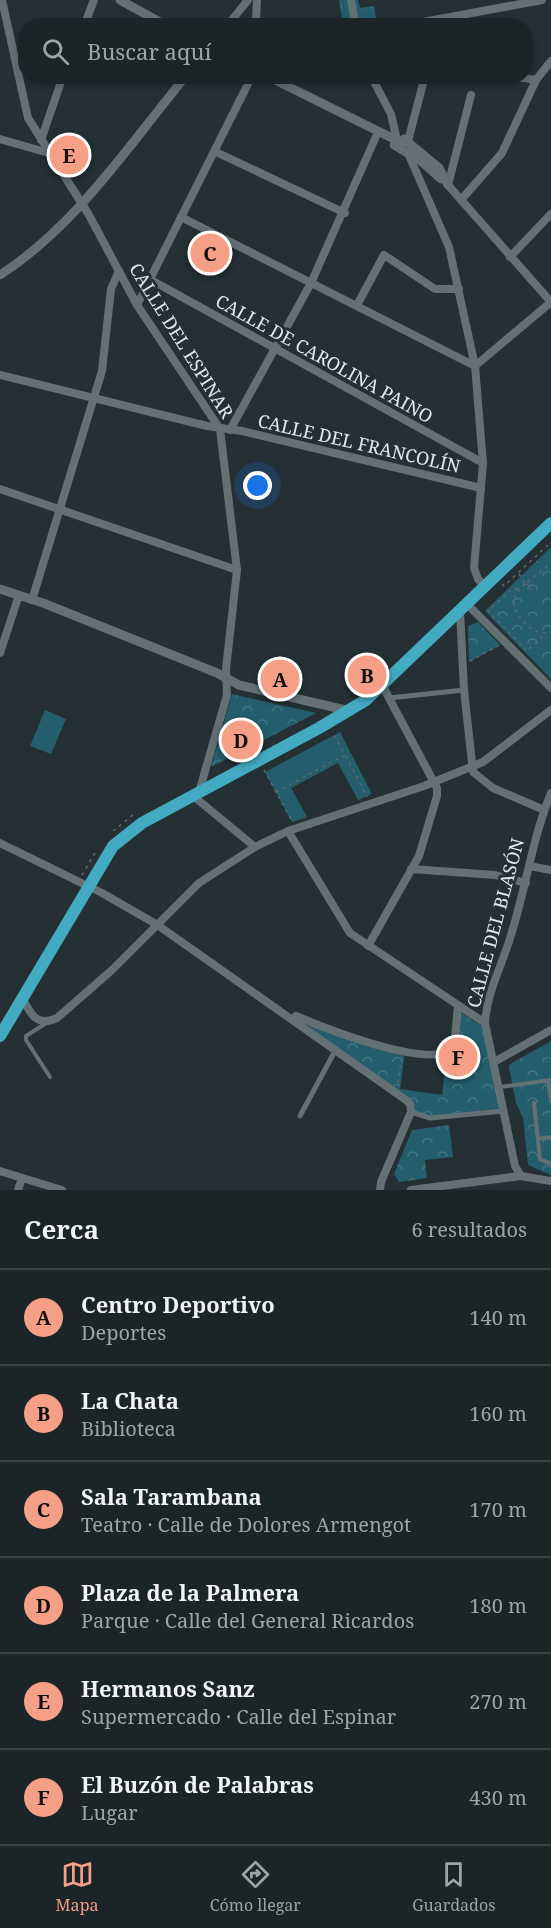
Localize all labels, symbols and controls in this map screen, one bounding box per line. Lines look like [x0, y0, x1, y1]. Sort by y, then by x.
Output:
search box [18, 18, 533, 84]
icon: search [39, 35, 72, 68]
text: Buscar aquí [87, 36, 211, 66]
pin: E [50, 132, 88, 178]
pin: C [190, 230, 230, 276]
street label: CALLE DEL ESPINAR [124, 258, 240, 423]
street label: CALLE DE CAROLINA PAINO [212, 288, 437, 428]
street label: CALLE DEL FRANCOLÍN [256, 408, 463, 478]
your location [243, 471, 272, 500]
pin: B [348, 652, 386, 698]
pin: A [260, 656, 300, 702]
pin: D [222, 718, 260, 762]
street label: CALLE DEL BLASÓN [461, 835, 529, 1010]
pin: F [438, 1034, 478, 1080]
text: Cerca [24, 1211, 99, 1247]
text: 6 resultados [411, 1216, 527, 1243]
text: Centro Deportivo [81, 1289, 275, 1319]
text: A [36, 1304, 51, 1331]
text: 140 m [469, 1304, 527, 1331]
text: Deportes [81, 1319, 166, 1346]
text: La Chata [81, 1385, 179, 1415]
text: B [37, 1400, 50, 1427]
text: 160 m [469, 1400, 527, 1427]
text: Biblioteca [81, 1415, 176, 1442]
text: Sala Tarambana [81, 1481, 262, 1511]
text: C [37, 1496, 50, 1523]
text: 170 m [469, 1496, 527, 1523]
text: Teatro · Calle de Dolores Armengot [81, 1511, 411, 1538]
text: Plaza de la Palmera [81, 1577, 299, 1607]
text: D [36, 1592, 51, 1619]
text: 180 m [469, 1592, 527, 1619]
text: Parque · Calle del General Ricardos [81, 1607, 414, 1634]
text: Hermanos Sanz [81, 1673, 255, 1703]
text: E [37, 1688, 50, 1715]
text: 270 m [469, 1688, 527, 1715]
text: Supermercado · Calle del Espinar [81, 1703, 396, 1730]
text: El Buzón de Palabras [81, 1769, 314, 1799]
text: F [37, 1784, 50, 1811]
text: 430 m [469, 1784, 527, 1811]
text: Lugar [81, 1799, 138, 1826]
tab: Mapa [56, 1858, 98, 1916]
tab: Cómo llegar [210, 1858, 301, 1916]
tab: Guardados [412, 1858, 495, 1916]

